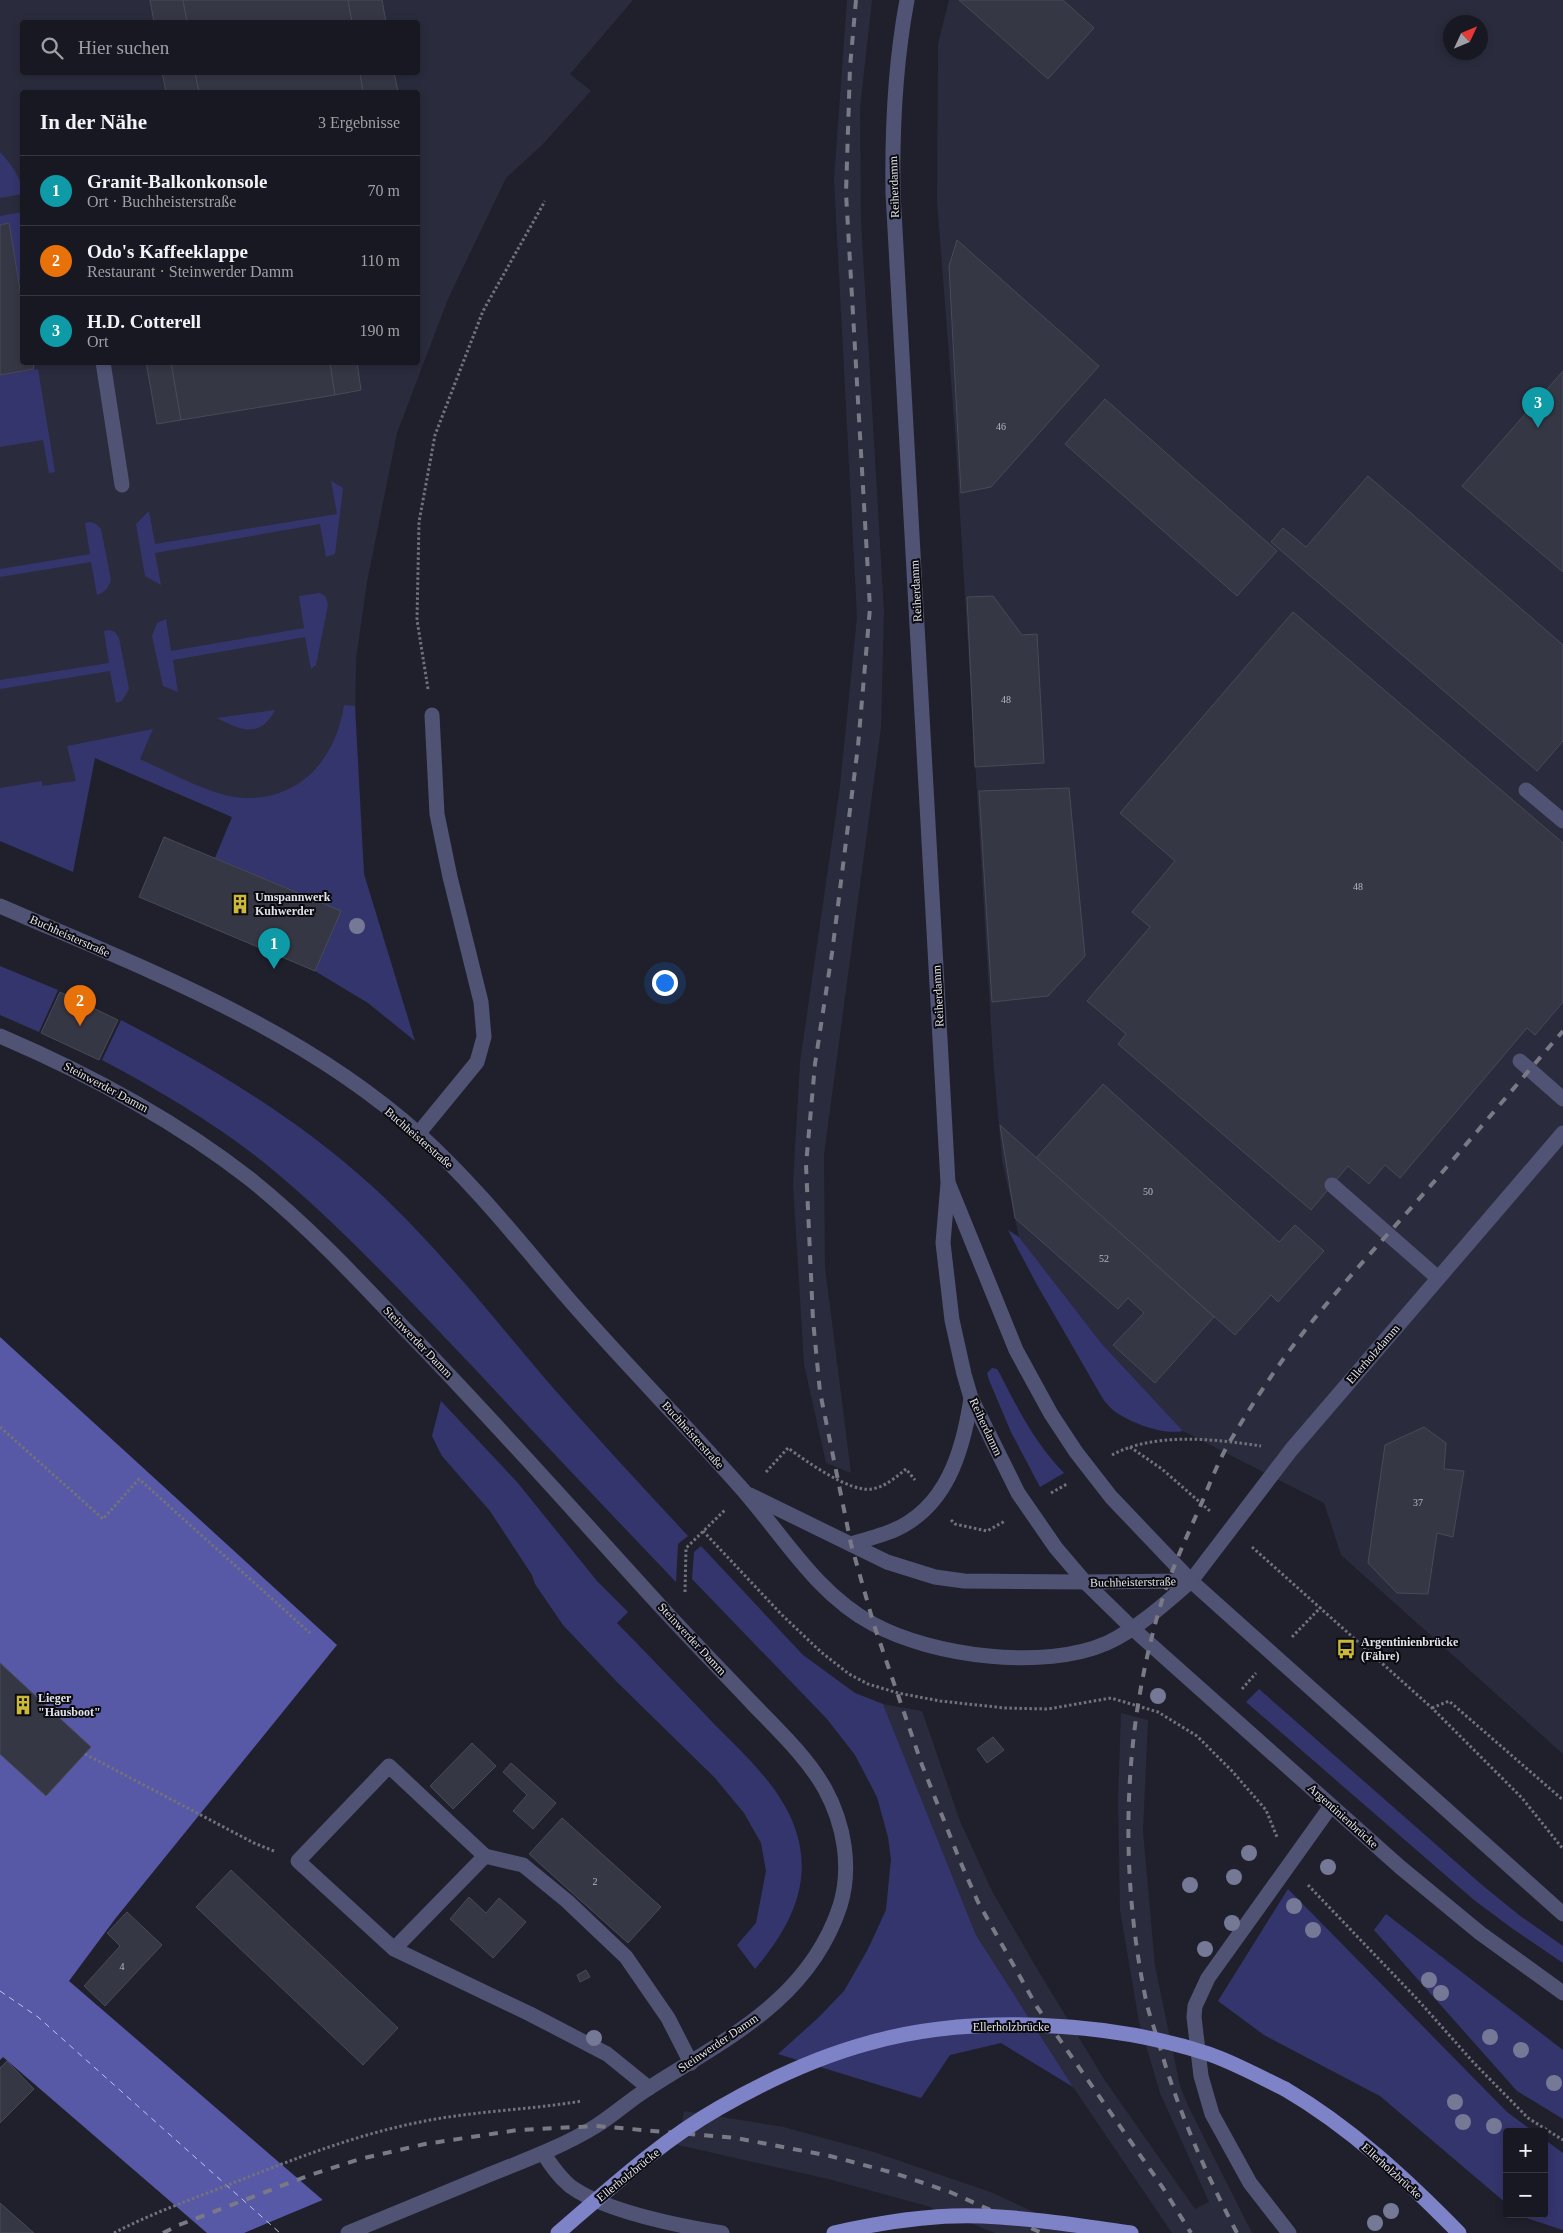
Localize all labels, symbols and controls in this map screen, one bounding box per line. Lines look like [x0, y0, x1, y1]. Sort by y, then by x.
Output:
north arrow [1443, 15, 1488, 60]
search box [20, 20, 420, 75]
icon: search [38, 34, 66, 62]
text: Hier suchen [78, 37, 169, 58]
text: In der Nähe [40, 110, 147, 134]
text: 3 Ergebnisse [318, 114, 400, 131]
street label: Reiherdamm [886, 155, 902, 218]
text: Granit-Balkonkonsole [87, 171, 268, 192]
text: 1 [52, 182, 60, 199]
text: 70 m [368, 182, 400, 199]
text: Ort · Buchheisterstraße [87, 193, 236, 210]
text: Odo's Kaffeeklappe [87, 241, 248, 262]
text: 2 [52, 252, 60, 269]
text: 110 m [360, 252, 400, 269]
text: Restaurant · Steinwerder Damm [87, 263, 294, 280]
text: H.D. Cotterell [87, 311, 201, 332]
text: 3 [52, 322, 60, 339]
text: 190 m [360, 322, 400, 339]
text: Ort [87, 333, 108, 350]
pin: 3 [1522, 387, 1554, 428]
house number: 46 [996, 421, 1006, 432]
street label: Reiherdamm [907, 559, 925, 622]
house number: 48 [1001, 694, 1011, 705]
house number: 48 [1353, 881, 1363, 892]
place label: Umspannwerk Kuhwerder [255, 890, 331, 918]
building icon: Umspannwerk Kuhwerder [229, 893, 251, 915]
street label: Buchheisterstraße [28, 912, 112, 960]
pin: 1 [258, 928, 290, 969]
street label: Reiherdamm [929, 964, 947, 1027]
your location [652, 970, 678, 996]
pin: 2 [64, 985, 96, 1026]
street label: Steinwerder Damm [61, 1059, 151, 1115]
street label: Buchheisterstraße [382, 1105, 456, 1171]
house number: 50 [1143, 1186, 1153, 1197]
house number: 52 [1099, 1253, 1109, 1264]
street label: Steinwerder Damm [380, 1303, 456, 1381]
street label: Ellerholzdamm [1343, 1321, 1403, 1387]
street label: Reiherdamm [967, 1396, 1006, 1459]
street label: Buchheisterstraße [659, 1398, 727, 1472]
house number: 37 [1413, 1497, 1423, 1508]
street label: Buchheisterstraße [1090, 1574, 1176, 1590]
street label: Steinwerder Damm [655, 1600, 730, 1679]
place label: Argentinienbrücke (Fähre) [1361, 1635, 1459, 1663]
bus stop icon: Argentinienbrücke (Fähre) [1335, 1638, 1357, 1660]
place label: Lieger "Hausboot" [38, 1691, 101, 1719]
building icon: Lieger "Hausboot" [12, 1694, 34, 1716]
street label: Argentinienbrücke [1305, 1781, 1381, 1851]
house number: 2 [593, 1876, 598, 1887]
house number: 4 [120, 1961, 125, 1972]
street label: Steinwerder Damm [675, 2011, 761, 2075]
street label: Ellerholzbrücke [973, 2020, 1049, 2034]
map controls [1503, 2128, 1548, 2218]
button: + [1503, 2128, 1548, 2173]
street label: Ellerholzbrücke [1359, 2140, 1425, 2202]
street label: Ellerholzbrücke [594, 2145, 662, 2205]
button: − [1503, 2173, 1548, 2218]

